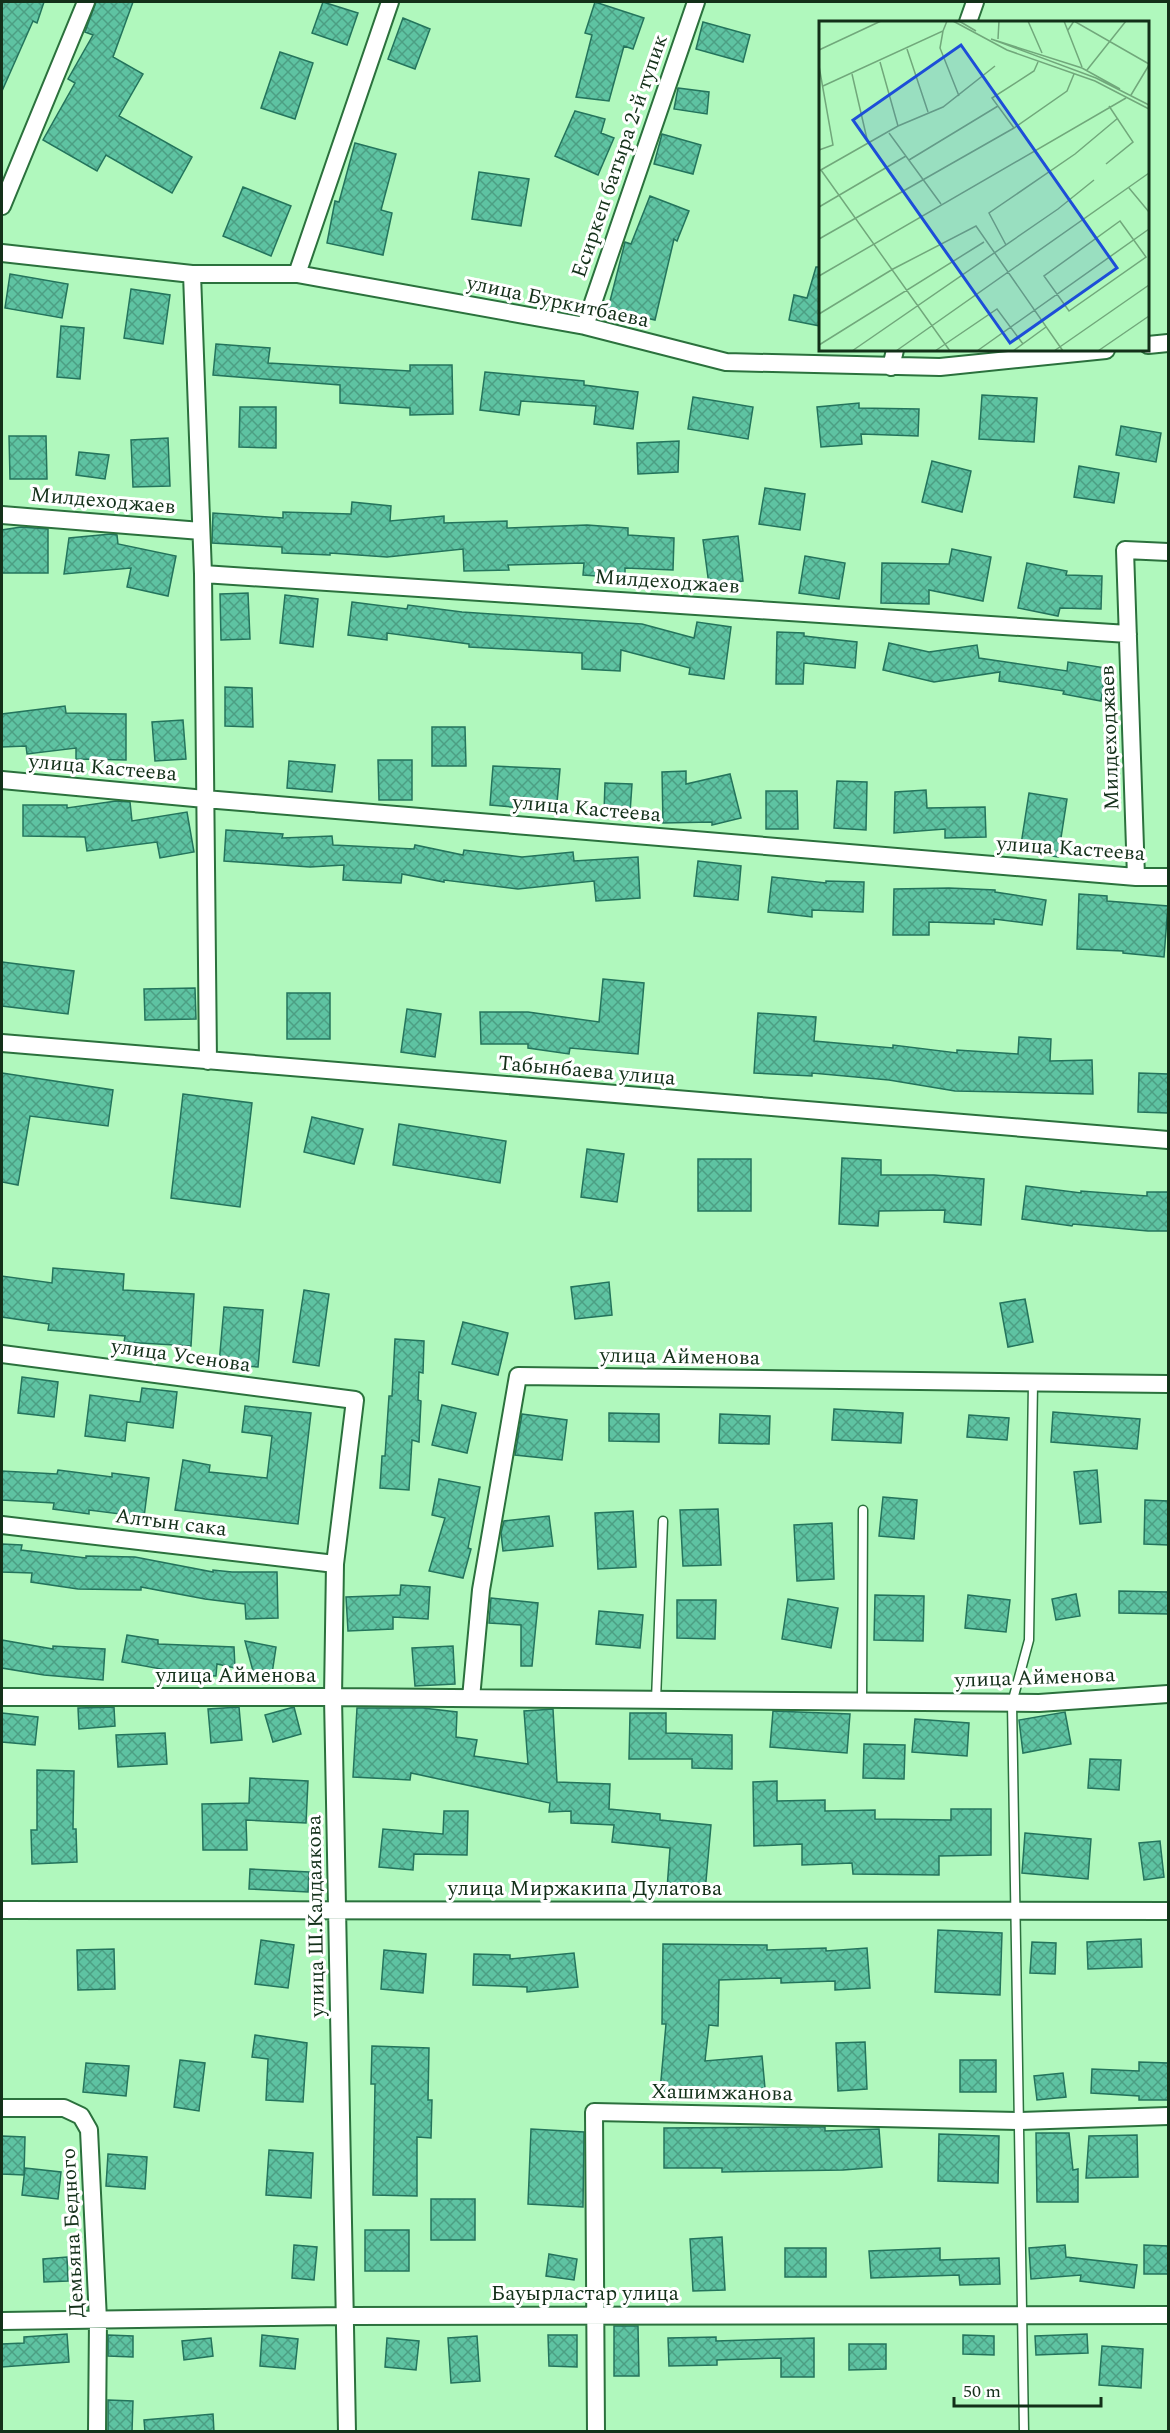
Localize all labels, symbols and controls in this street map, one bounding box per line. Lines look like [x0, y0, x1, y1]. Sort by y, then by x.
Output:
inset map [819, 21, 1149, 351]
street label: Есиркеп батыра 2-й тупик [563, 30, 677, 282]
street label: улица Буркитбаева [463, 267, 653, 337]
street label: Милдеходжаев [29, 479, 177, 523]
street label: Милдеходжаев [593, 561, 740, 603]
street label: Милдеходжаев [1091, 665, 1129, 811]
street label: улица Кастеева [26, 745, 179, 790]
street label: улица Кастеева [510, 786, 663, 831]
street label: улица Кастеева [995, 828, 1147, 870]
street label: Табынбаева улица [497, 1047, 678, 1095]
street label: улица Усенова [108, 1330, 253, 1382]
street label: улица Айменова [599, 1340, 761, 1374]
street label: Алтын сака [113, 1500, 229, 1546]
street label: улица Айменова [953, 1659, 1116, 1697]
street label: улица Айменова [155, 1660, 317, 1692]
street label: улица Ш.Калдаякова [298, 1814, 334, 2018]
street label: улица Миржакипа Дулатова [447, 1873, 723, 1905]
street label: Хашимжанова [651, 2076, 794, 2110]
street label: Демьяна Бедного [53, 2147, 93, 2319]
street label: Бауырластар улица [491, 2278, 680, 2310]
scale bar [954, 2370, 1101, 2408]
text: 50 m [963, 2378, 1001, 2405]

